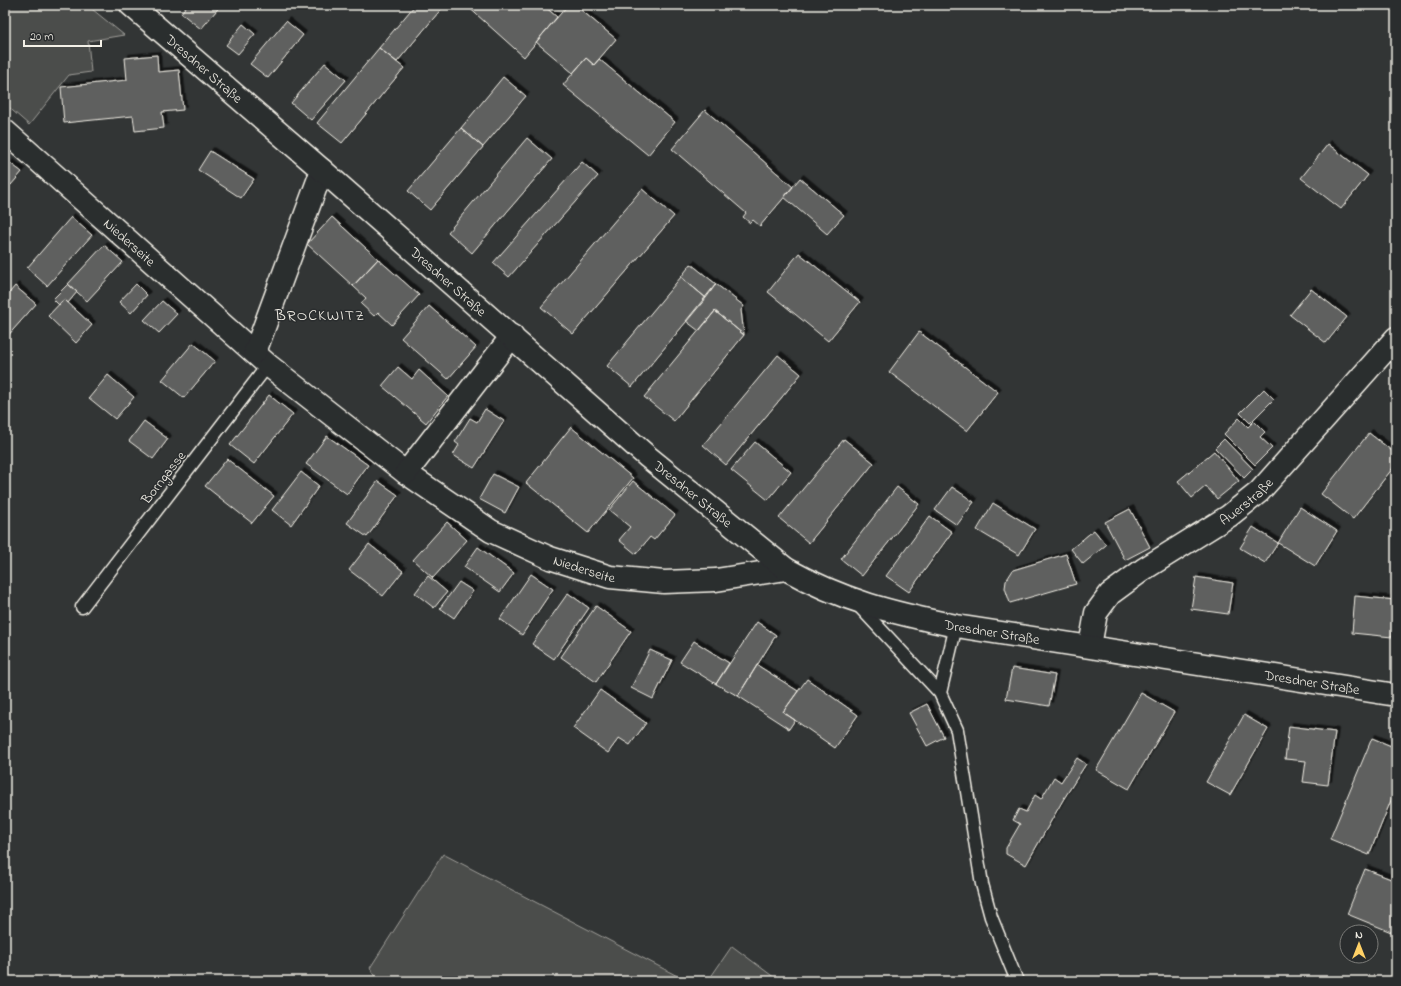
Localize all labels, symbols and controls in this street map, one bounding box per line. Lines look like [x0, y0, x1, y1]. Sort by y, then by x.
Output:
scale bar [24, 22, 101, 48]
text: 20 m [30, 28, 53, 46]
street label: Dresdner Straße [159, 30, 247, 109]
street label: Niederseite [98, 214, 160, 273]
street label: Dresdner Straße [404, 242, 491, 323]
district label: BROCKWITZ [274, 304, 365, 328]
street label: Borngasse [136, 446, 193, 510]
street label: Dresdner Straße [648, 456, 737, 534]
street label: Auerstraße [1216, 473, 1279, 531]
street label: Niederseite [550, 551, 616, 589]
street label: Dresdner Straße [941, 615, 1042, 651]
street label: Dresdner Straße [1262, 665, 1362, 701]
north arrow [1339, 924, 1379, 964]
text: N [1355, 927, 1363, 943]

